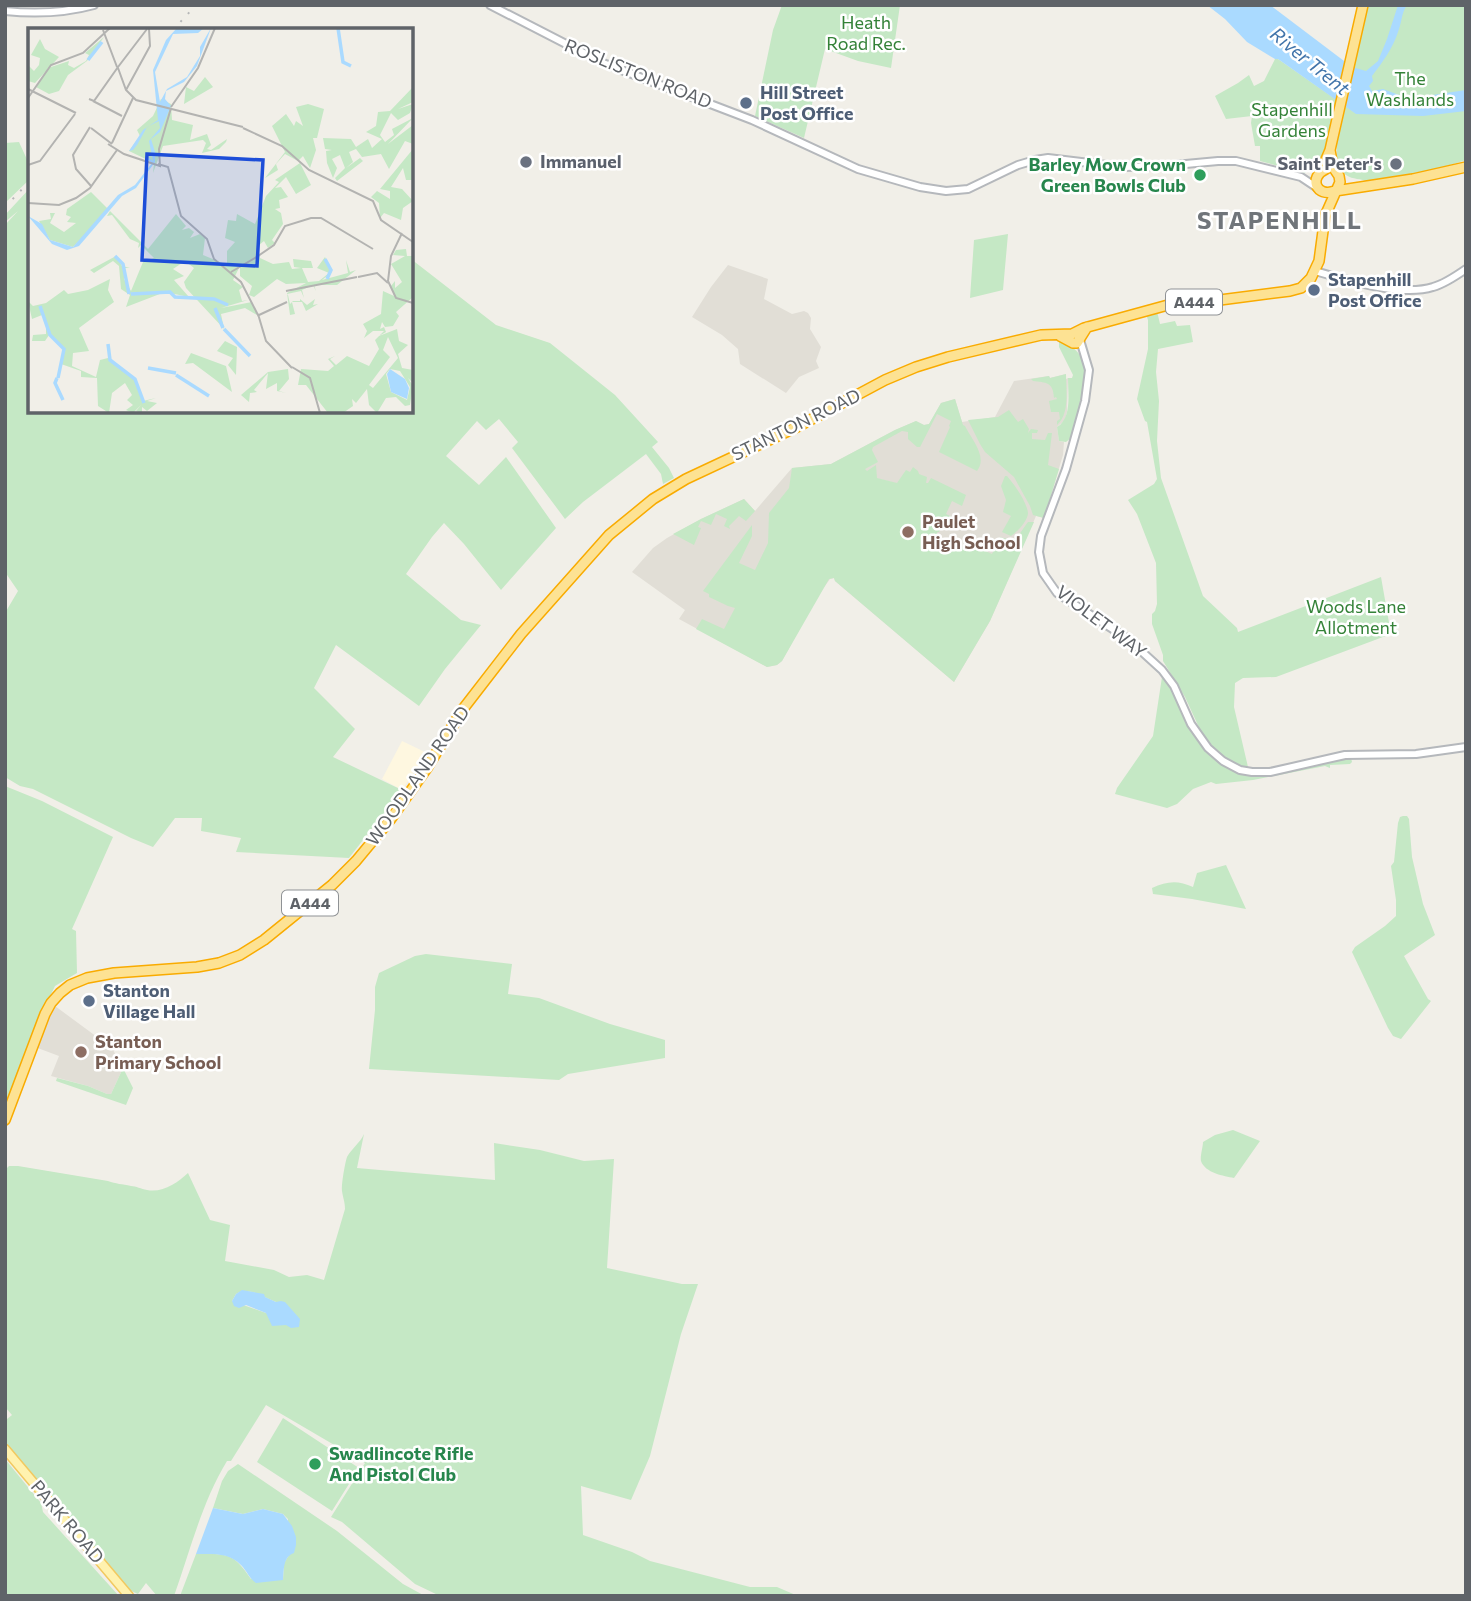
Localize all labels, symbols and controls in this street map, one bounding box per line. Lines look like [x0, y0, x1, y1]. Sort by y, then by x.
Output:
park label: Heath Road Rec. [826, 11, 906, 54]
water label: River Trent [1266, 22, 1355, 100]
inset map [28, 28, 413, 413]
street label: ROSLISTON ROAD [561, 33, 715, 113]
park label: The Washlands [1366, 67, 1454, 110]
place label: Hill Street Post Office [760, 81, 853, 124]
marker: Hill Street Post Office [738, 95, 754, 111]
park label: Stapenhill Gardens [1251, 98, 1333, 141]
place label: Immanuel [540, 150, 622, 172]
place label: Saint Peter's [1277, 152, 1382, 174]
place label: Barley Mow Crown Green Bowls Club [1029, 153, 1186, 196]
marker: Immanuel [518, 154, 534, 170]
marker: Saint Peter's [1388, 156, 1404, 172]
marker: Barley Mow Crown Green Bowls Club [1192, 167, 1208, 183]
district label: STAPENHILL [1197, 205, 1363, 234]
place label: Stapenhill Post Office [1328, 268, 1421, 311]
marker: Stapenhill Post Office [1306, 282, 1322, 298]
road number: A444 [1166, 290, 1222, 314]
street label: STANTON ROAD [728, 383, 864, 465]
place label: Paulet High School [922, 510, 1021, 553]
marker: Paulet High School [900, 524, 916, 540]
street label: VIOLET WAY [1052, 580, 1151, 663]
park label: Woods Lane Allotment [1306, 595, 1406, 638]
street label: WOODLAND ROAD [361, 701, 474, 849]
road number: A444 [282, 890, 338, 916]
place label: Stanton Village Hall [103, 979, 196, 1022]
marker: Stanton Village Hall [81, 993, 97, 1009]
place label: Stanton Primary School [95, 1030, 221, 1073]
marker: Stanton Primary School [73, 1044, 89, 1060]
place label: Swadlincote Rifle And Pistol Club [329, 1442, 474, 1485]
marker: Swadlincote Rifle And Pistol Club [307, 1456, 323, 1472]
street label: PARK ROAD [27, 1475, 109, 1567]

